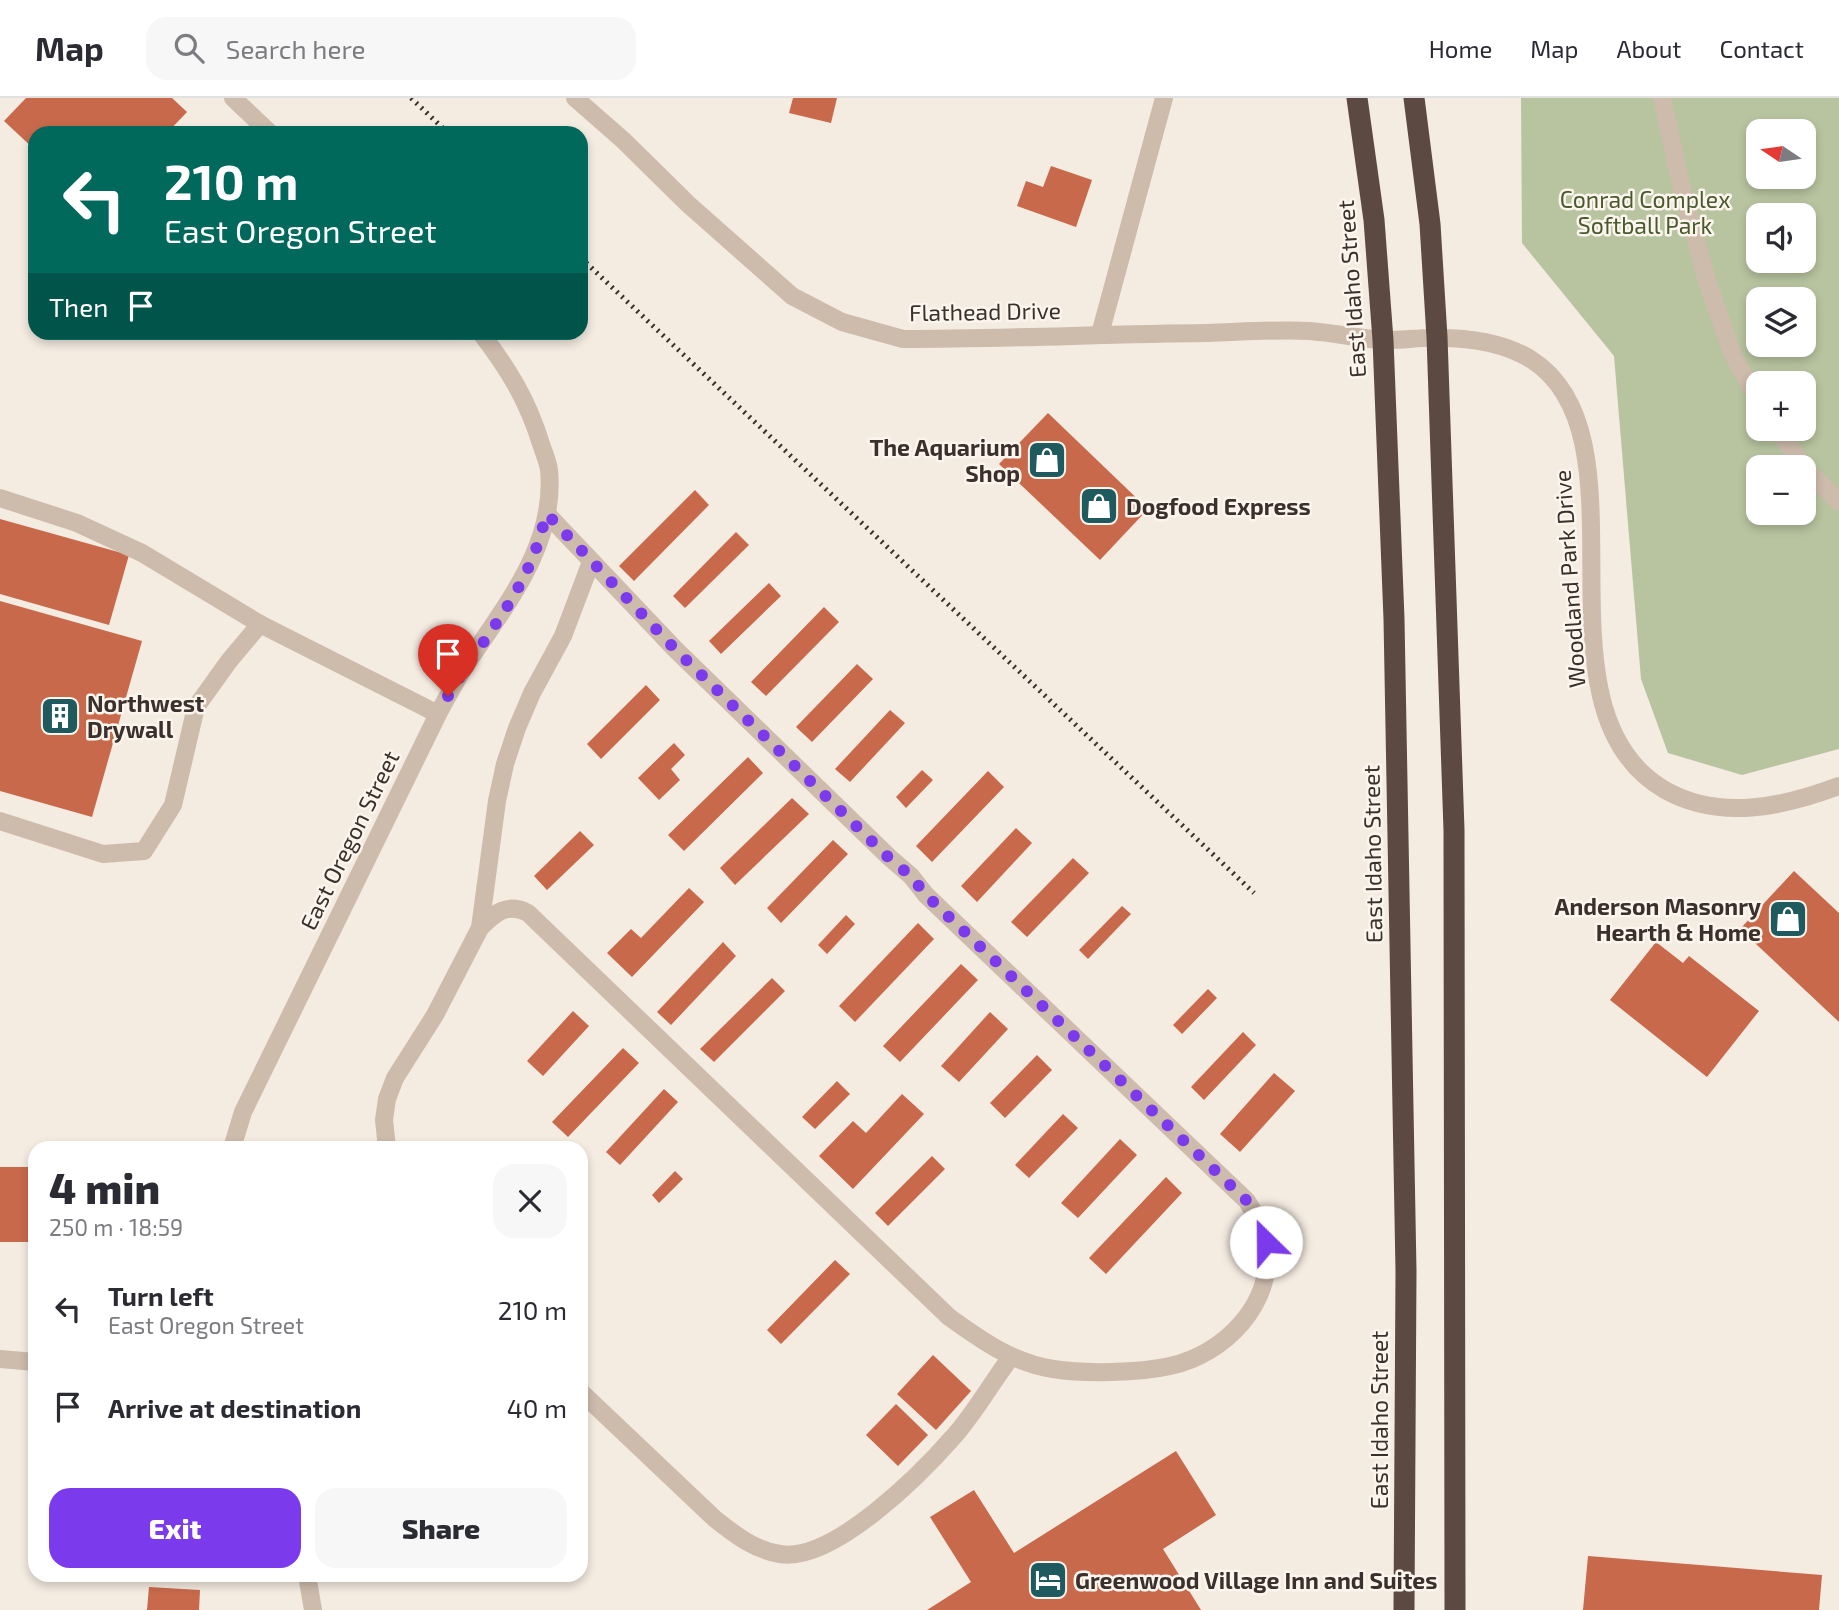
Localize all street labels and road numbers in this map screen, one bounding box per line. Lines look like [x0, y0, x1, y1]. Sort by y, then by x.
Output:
street label: East Idaho Street [1331, 199, 1371, 379]
street label: Flathead Drive [909, 296, 1061, 326]
street label: Woodland Park Drive [1547, 469, 1591, 689]
street label: East Oregon Street [293, 746, 405, 934]
street label: East Idaho Street [1356, 764, 1388, 943]
street label: East Idaho Street [1365, 1331, 1393, 1509]

